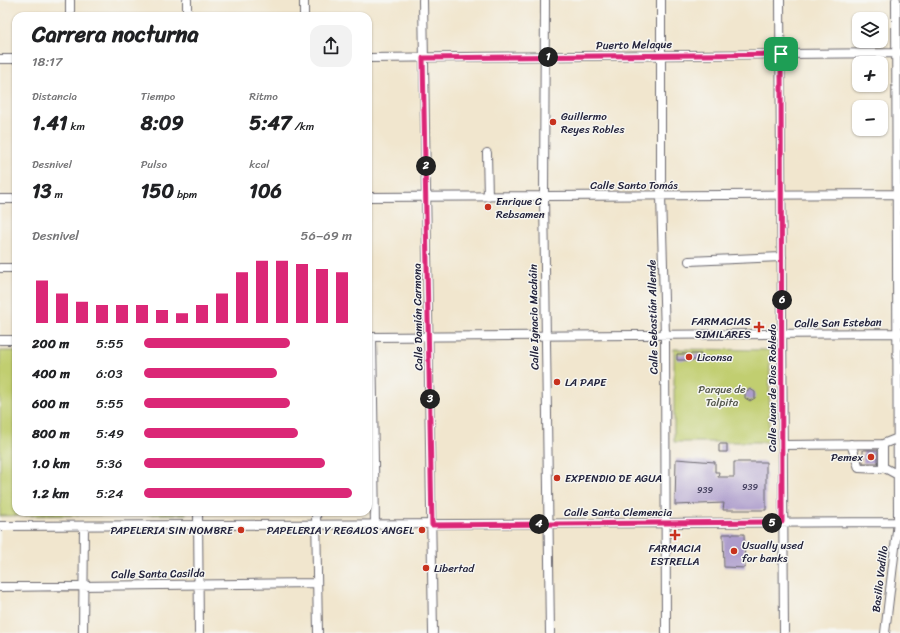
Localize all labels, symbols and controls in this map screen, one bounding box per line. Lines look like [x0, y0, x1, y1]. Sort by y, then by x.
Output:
map controls [852, 12, 888, 136]
button: layers [852, 12, 888, 48]
text: Carrera nocturna [32, 15, 199, 54]
button: share [310, 25, 352, 67]
street label: Puerto Melaque [596, 35, 673, 55]
pin [764, 37, 798, 71]
icon: arrive [770, 43, 792, 65]
pin: 1 [538, 47, 558, 67]
text: 1 [546, 47, 550, 66]
text: 18:17 [32, 50, 62, 73]
button: + [852, 56, 888, 92]
text: Distancia [32, 87, 77, 106]
text: Tiempo [141, 87, 175, 106]
text: Ritmo [249, 87, 278, 106]
button: − [852, 100, 888, 136]
text: 1.41 [32, 106, 68, 141]
text: 8:09 [141, 106, 184, 141]
text: 5:47 [249, 106, 292, 141]
place label: Guillermo Reyes Robles [561, 107, 625, 139]
text: km [68, 117, 85, 136]
text: /km [292, 117, 314, 136]
marker: Guillermo Reyes Robles [548, 117, 558, 127]
text: Desnivel [32, 155, 72, 174]
text: Pulso [141, 155, 167, 174]
text: kcal [249, 155, 269, 174]
pin: 2 [416, 156, 436, 176]
text: 2 [423, 156, 429, 175]
text: 13 [32, 174, 52, 209]
text: 150 [141, 174, 174, 209]
text: 106 [249, 174, 282, 209]
street label: Calle Santo Tomás [590, 176, 678, 195]
text: m [52, 185, 63, 204]
text: bpm [174, 185, 197, 204]
place label: Enrique C Rebsamen [496, 192, 545, 224]
marker: Enrique C Rebsamen [483, 202, 493, 212]
text: Desnivel [32, 224, 79, 247]
text: 56–69 m [301, 224, 352, 247]
street label: Calle Sebastián Allende [642, 259, 663, 374]
street label: Calle Damián Carmona [408, 263, 428, 371]
street label: Calle Ignacio Macháin [524, 264, 544, 370]
pin: 6 [772, 290, 792, 310]
text: 6 [779, 290, 785, 309]
place label: FARMACIAS SIMILARES [692, 312, 751, 344]
street label: Calle San Esteban [794, 313, 882, 333]
marker: FARMACIAS SIMILARES [754, 322, 764, 332]
street label: Calle Juan de Dios Robledo [763, 324, 782, 452]
text: 200 m [32, 332, 69, 355]
text: 5:55 [96, 332, 124, 355]
place label: Liconsa [697, 348, 733, 367]
marker: Liconsa [684, 352, 694, 362]
text: 400 m [32, 362, 70, 385]
text: 6:03 [96, 362, 123, 385]
place label: LA PAPE [565, 373, 607, 392]
marker: LA PAPE [552, 377, 562, 387]
park label: Parque de Talpita [698, 380, 746, 412]
pin: 3 [420, 389, 440, 409]
text: 3 [427, 389, 433, 408]
text: 600 m [32, 392, 69, 415]
text: 5:55 [96, 392, 124, 415]
text: 800 m [32, 422, 70, 445]
text: 5:49 [96, 422, 124, 445]
place label: Pemex [831, 448, 863, 467]
text: 1.0 km [32, 452, 70, 475]
text: 5:36 [96, 452, 122, 475]
marker: Pemex [866, 452, 876, 462]
place label: EXPENDIO DE AGUA [565, 469, 662, 488]
marker: EXPENDIO DE AGUA [552, 473, 562, 483]
house number: 939 [742, 479, 758, 495]
text: 1.2 km [32, 482, 69, 505]
text: 5:24 [96, 482, 124, 505]
house number: 939 [697, 482, 713, 498]
street label: Calle Santa Clemencia [564, 503, 672, 522]
pin: 5 [762, 513, 782, 533]
text: 5 [769, 513, 775, 532]
pin: 4 [529, 514, 549, 534]
text: 4 [536, 514, 542, 533]
place label: PAPELERIA SIN NOMBRE [110, 521, 234, 540]
place label: PAPELERIA Y REGALOS ANGEL [267, 521, 415, 540]
marker: PAPELERIA SIN NOMBRE [236, 525, 246, 535]
marker: PAPELERIA Y REGALOS ANGEL [417, 525, 427, 535]
marker: FARMACIA ESTRELLA [670, 530, 680, 540]
place label: Usually used for banks [742, 536, 804, 568]
place label: FARMACIA ESTRELLA [649, 539, 701, 571]
street label: Basilio Vadillo [866, 544, 894, 613]
marker: Usually used for banks [729, 546, 739, 556]
place label: Libertad [434, 559, 475, 578]
marker: Libertad [421, 563, 431, 573]
street label: Calle Santa Casilda [111, 564, 205, 584]

